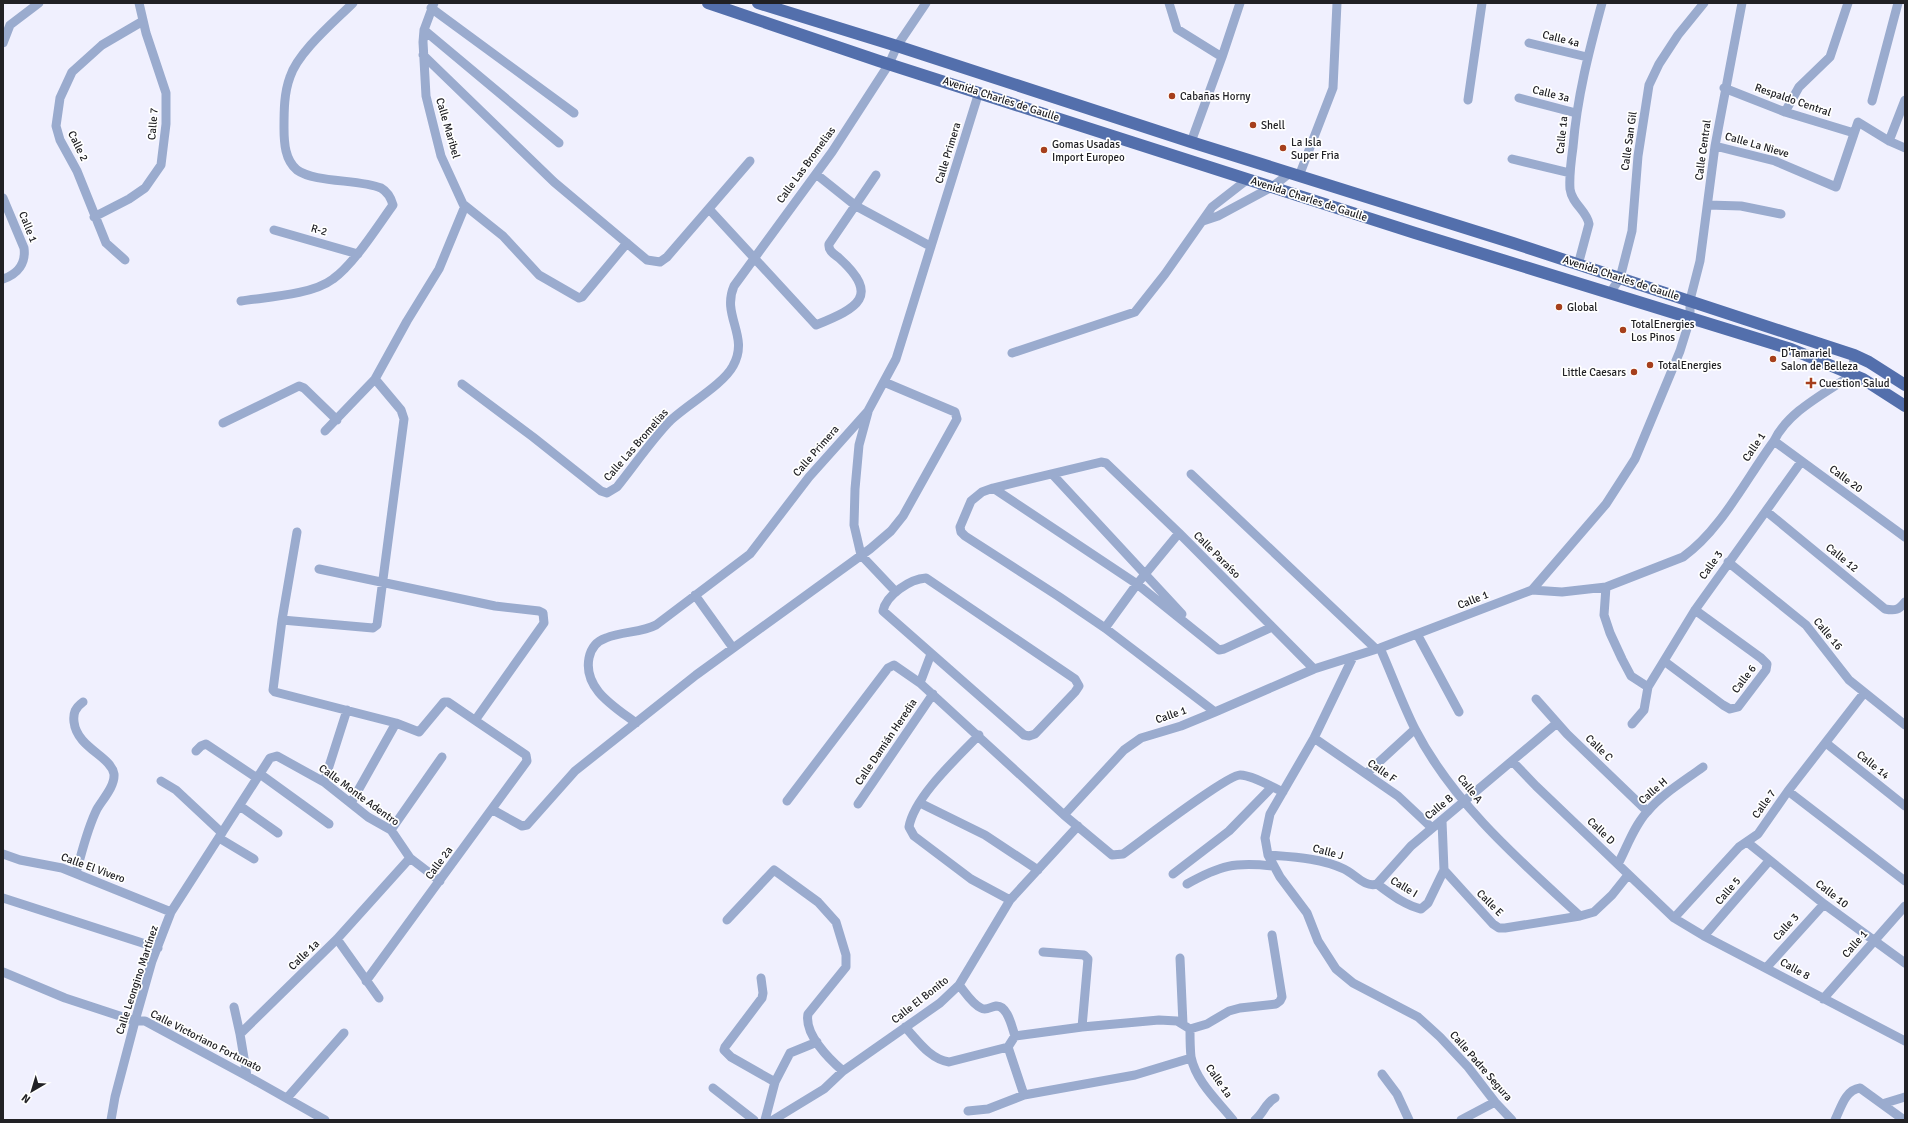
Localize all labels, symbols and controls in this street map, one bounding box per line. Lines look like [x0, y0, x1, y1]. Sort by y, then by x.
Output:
street label: Calle 4a [1541, 28, 1581, 50]
street label: Avenida Charles de Gaulle [941, 74, 1061, 124]
street label: Respaldo Central [1753, 81, 1833, 119]
street label: Calle 3a [1531, 83, 1571, 105]
place label: Cabañas Horny [1180, 90, 1251, 103]
marker: Cabañas Horny [1167, 91, 1177, 101]
street label: Calle Maribel [433, 96, 463, 160]
street label: Calle 7 [145, 107, 161, 141]
street label: Calle San Gil [1618, 111, 1640, 171]
street label: Calle 1a [1554, 115, 1570, 154]
place label: Shell [1261, 119, 1285, 132]
street label: Calle Central [1692, 119, 1714, 181]
street label: Calle Primera [933, 120, 964, 185]
marker: Shell [1248, 120, 1258, 130]
street label: Calle Las Bromelias [774, 124, 838, 206]
street label: Calle 2 [65, 129, 91, 163]
street label: Calle La Nieve [1723, 130, 1791, 160]
place label: La Isla Super Fria [1291, 136, 1340, 162]
place label: Gomas Usadas Import Europeo [1052, 138, 1125, 164]
marker: La Isla Super Fria [1278, 143, 1288, 153]
marker: Gomas Usadas Import Europeo [1039, 145, 1049, 155]
street label: Avenida Charles de Gaulle [1249, 174, 1369, 224]
street label: Calle 1 [16, 210, 40, 244]
street label: R-2 [309, 222, 329, 239]
street label: Avenida Charles de Gaulle [1561, 253, 1681, 303]
place label: Global [1567, 301, 1598, 314]
marker: Global [1554, 302, 1564, 312]
place label: TotalEnergies Los Pinos [1631, 318, 1695, 344]
marker: TotalEnergies Los Pinos [1618, 325, 1628, 335]
place label: D'Tamariel Salon de Belleza [1781, 347, 1859, 373]
marker: D'Tamariel Salon de Belleza [1768, 354, 1778, 364]
place label: TotalEnergies [1658, 359, 1722, 372]
marker: TotalEnergies [1645, 360, 1655, 370]
place label: Little Caesars [1562, 366, 1626, 379]
marker: Little Caesars [1629, 367, 1639, 377]
place label: Cuestion Salud [1819, 377, 1890, 390]
marker: Cuestion Salud [1806, 378, 1816, 388]
street label: Calle Las Bromelias [601, 406, 671, 484]
street label: Calle Primera [790, 422, 842, 479]
street label: Calle 1 [1740, 430, 1768, 464]
street label: Calle 20 [1827, 463, 1865, 496]
street label: Calle Paraíso [1191, 529, 1243, 581]
street label: Calle 12 [1823, 541, 1861, 575]
street label: Calle 3 [1696, 548, 1726, 582]
street label: Calle 1 [1456, 588, 1490, 612]
street label: Calle 16 [1811, 615, 1845, 653]
street label: Calle 6 [1729, 662, 1759, 696]
street label: Calle Damián Heredia [852, 696, 920, 788]
street label: Calle 1 [1154, 704, 1188, 726]
street label: Calle C [1583, 732, 1616, 764]
street label: Calle 14 [1854, 748, 1892, 782]
street label: Calle F [1365, 756, 1399, 786]
street label: Calle Monte Adentro [316, 762, 402, 829]
street label: Calle A [1455, 772, 1485, 806]
street label: Calle H [1636, 775, 1670, 807]
street label: Calle 7 [1749, 787, 1779, 821]
street label: Calle B [1422, 791, 1456, 822]
street label: Calle D [1584, 815, 1618, 847]
street label: Calle J [1311, 842, 1345, 862]
street label: Calle 2a [423, 844, 456, 882]
street label: Calle El Vivero [59, 850, 127, 886]
street label: Calle I [1388, 874, 1420, 900]
street label: Calle 5 [1713, 875, 1744, 907]
street label: Calle 10 [1813, 877, 1851, 911]
street label: Calle E [1474, 887, 1506, 919]
street label: Calle 3 [1770, 911, 1802, 943]
street label: Calle Leongino Martínez [113, 924, 161, 1036]
street label: Calle 1 [1840, 928, 1871, 960]
street label: Calle 1a [286, 937, 322, 973]
street label: Calle 8 [1778, 955, 1812, 983]
street label: Calle El Bonito [889, 973, 951, 1026]
street label: Calle Victoriano Fortunato [148, 1007, 264, 1075]
street label: Calle Padre Segura [1447, 1028, 1515, 1104]
street label: Calle 1a [1203, 1062, 1235, 1101]
north arrow [12, 1071, 52, 1111]
text: N [19, 1091, 33, 1106]

